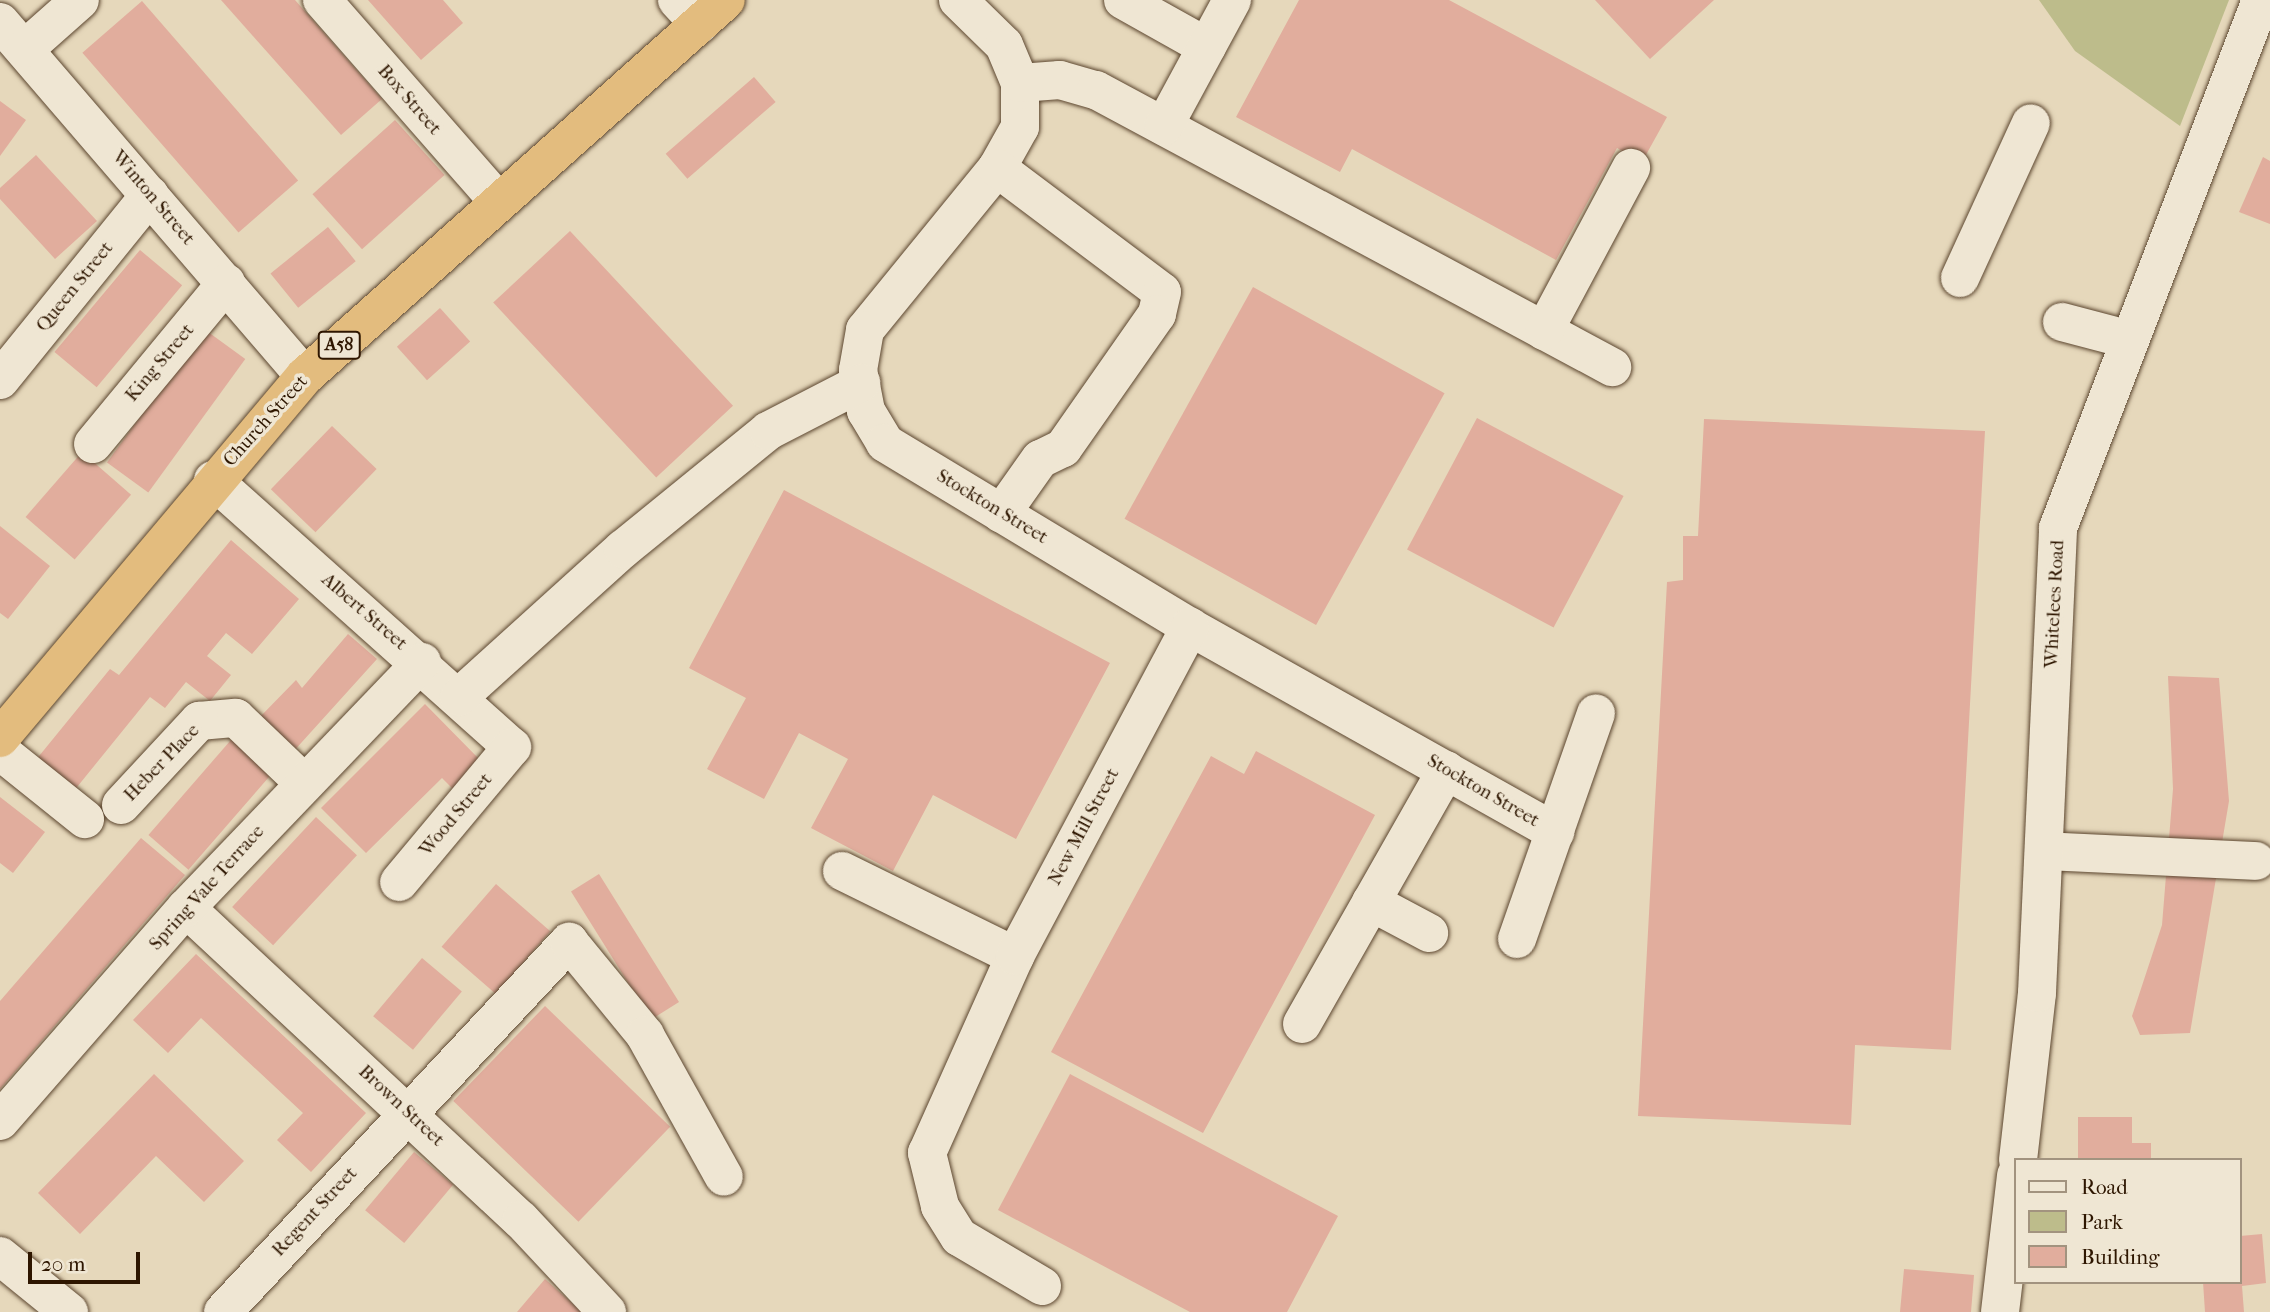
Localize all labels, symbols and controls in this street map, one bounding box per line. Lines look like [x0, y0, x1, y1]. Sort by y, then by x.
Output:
street label: Box Street [372, 60, 446, 140]
street label: Winton Street [107, 146, 199, 250]
street label: Queen Street [32, 237, 118, 337]
street label: King Street [121, 319, 199, 407]
road number: A58 [316, 330, 362, 360]
street label: Church Street [219, 371, 313, 471]
street label: Stockton Street [932, 465, 1052, 549]
street label: Whitelees Road [2040, 539, 2070, 669]
street label: Albert Street [317, 569, 411, 655]
street label: Heber Place [119, 719, 205, 807]
street label: Stockton Street [1423, 750, 1543, 832]
street label: New Mill Street [1044, 765, 1124, 889]
street label: Wood Street [415, 769, 497, 861]
street label: Spring Vale Terrace [145, 821, 269, 955]
street label: Brown Street [353, 1061, 449, 1151]
legend [2014, 1158, 2242, 1284]
street label: Regent Street [268, 1162, 362, 1262]
text: Road [2081, 1175, 2128, 1199]
text: Park [2081, 1210, 2123, 1234]
scale bar [32, 1238, 144, 1282]
text: Building [2081, 1245, 2159, 1269]
text: 20 m [41, 1252, 85, 1276]

